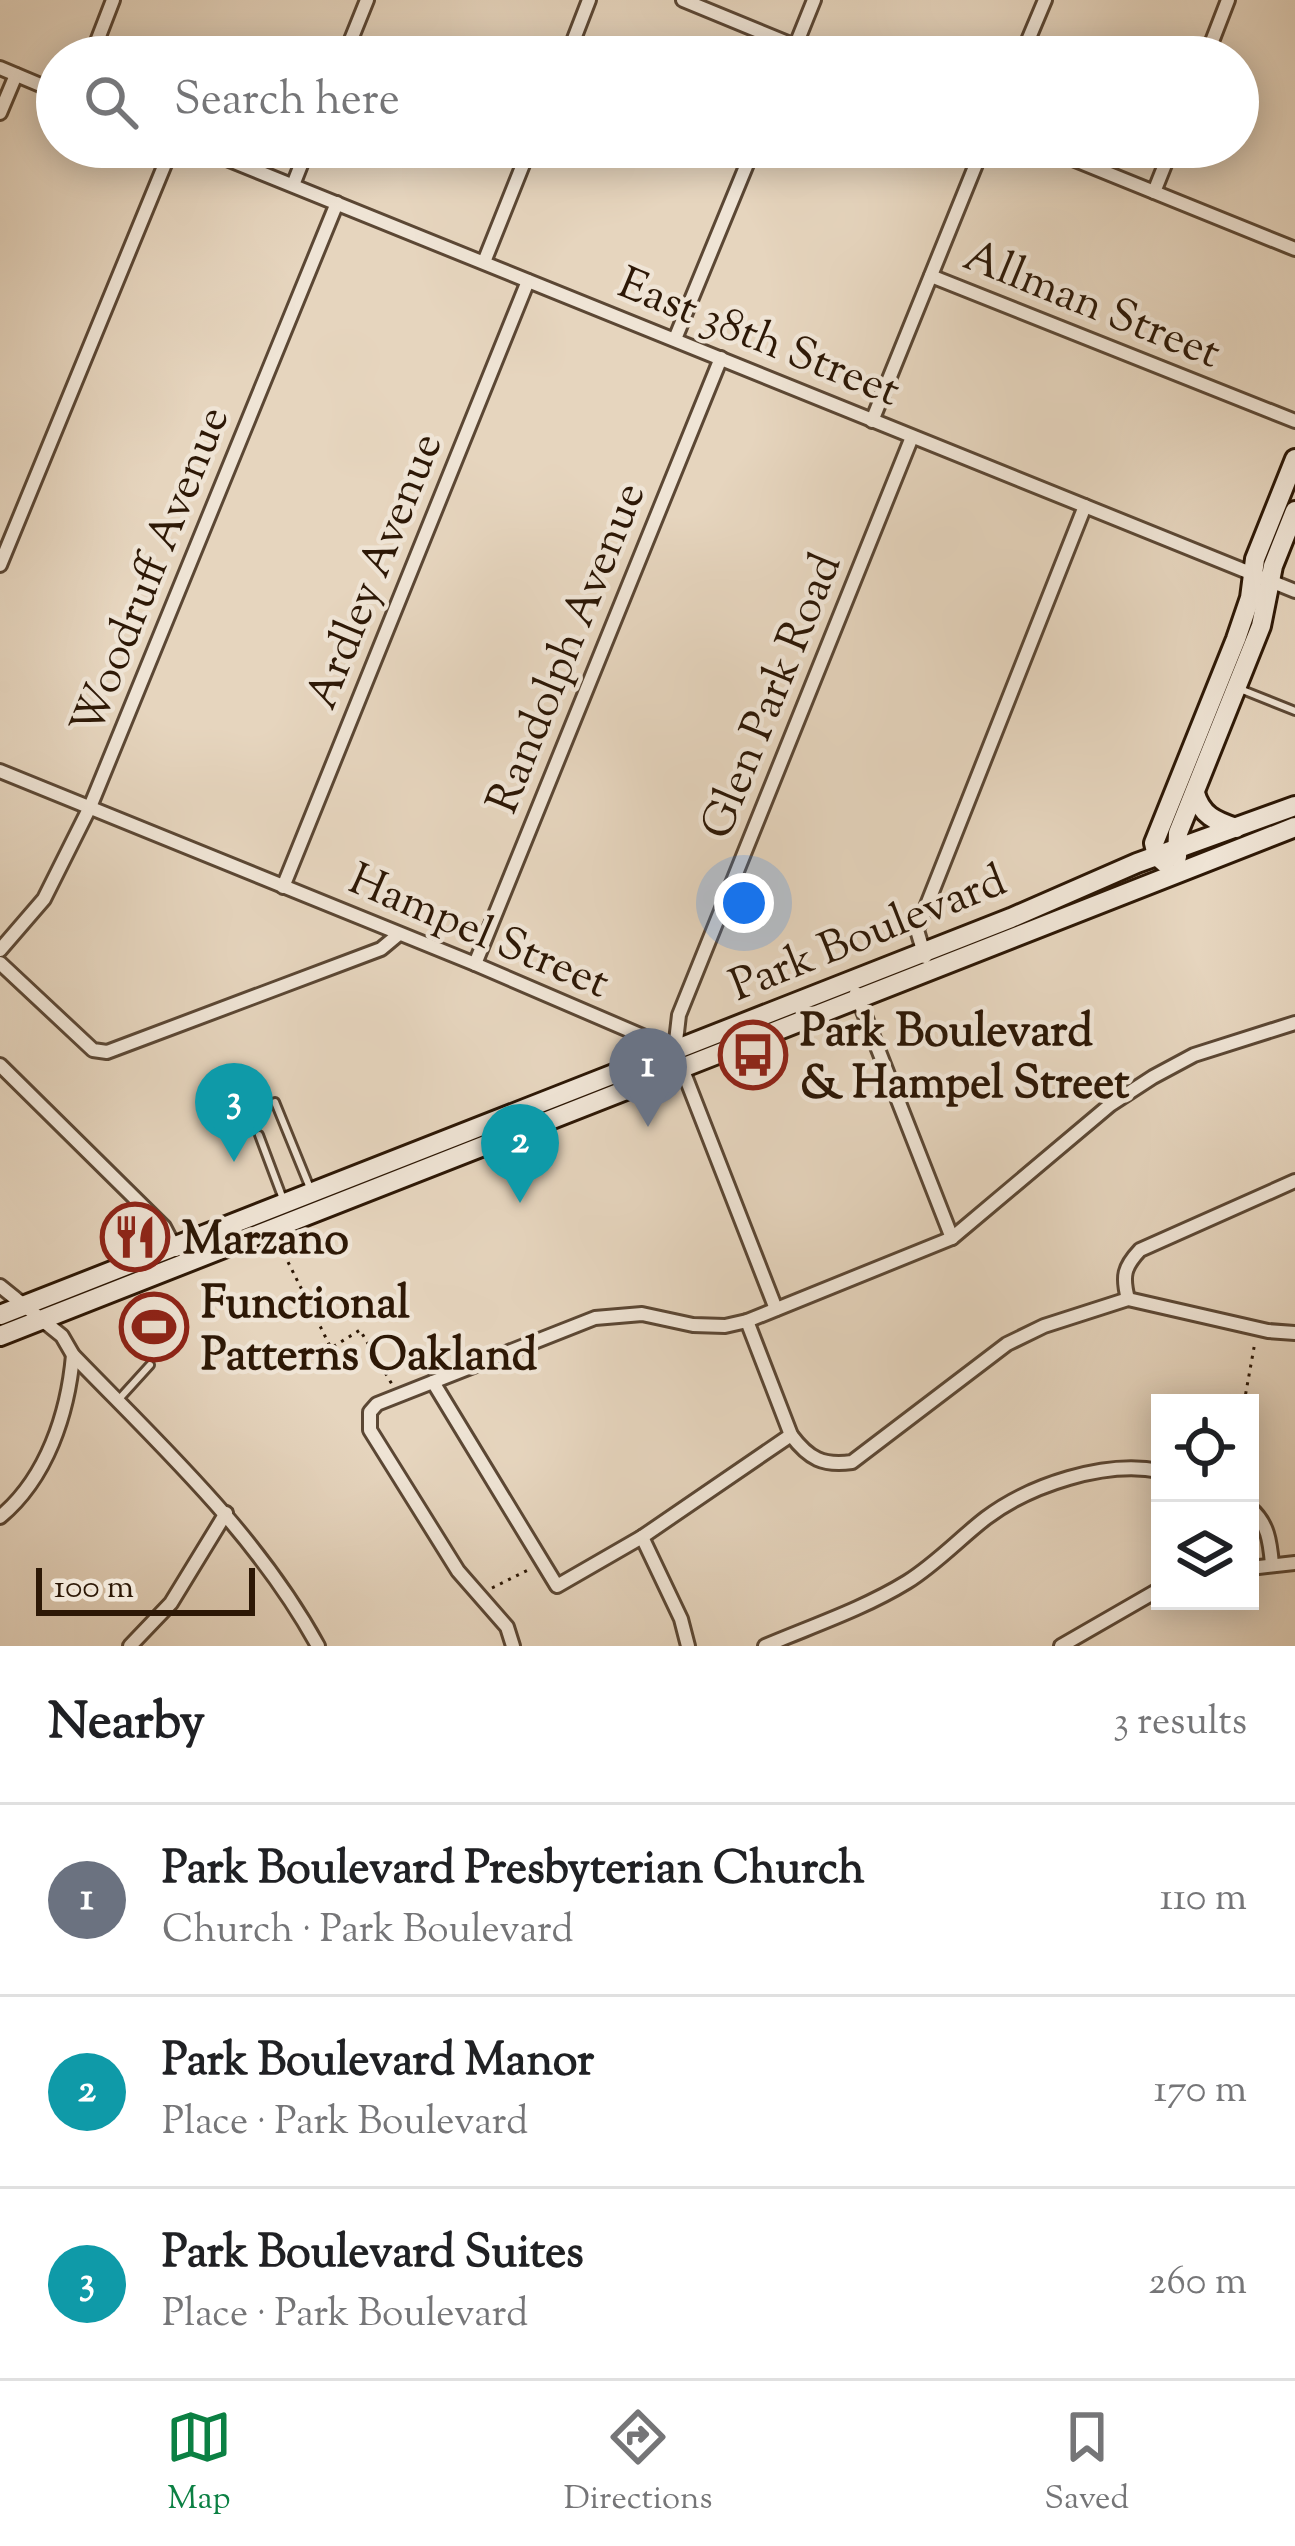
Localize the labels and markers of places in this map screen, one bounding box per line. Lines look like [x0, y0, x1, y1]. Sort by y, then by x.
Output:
place label: Park Boulevard & Hampel Street [800, 1002, 1130, 1119]
bus stop icon: Park Boulevard & Hampel Street [718, 1020, 788, 1090]
pin: 1 [609, 1028, 687, 1127]
pin: 3 [195, 1063, 273, 1162]
pin: 2 [481, 1104, 559, 1203]
restaurant icon: Marzano [100, 1202, 170, 1272]
place label: Marzano [182, 1210, 349, 1275]
place label: Functional Patterns Oakland [201, 1274, 538, 1391]
sports icon: Functional Patterns Oakland [119, 1292, 189, 1362]

